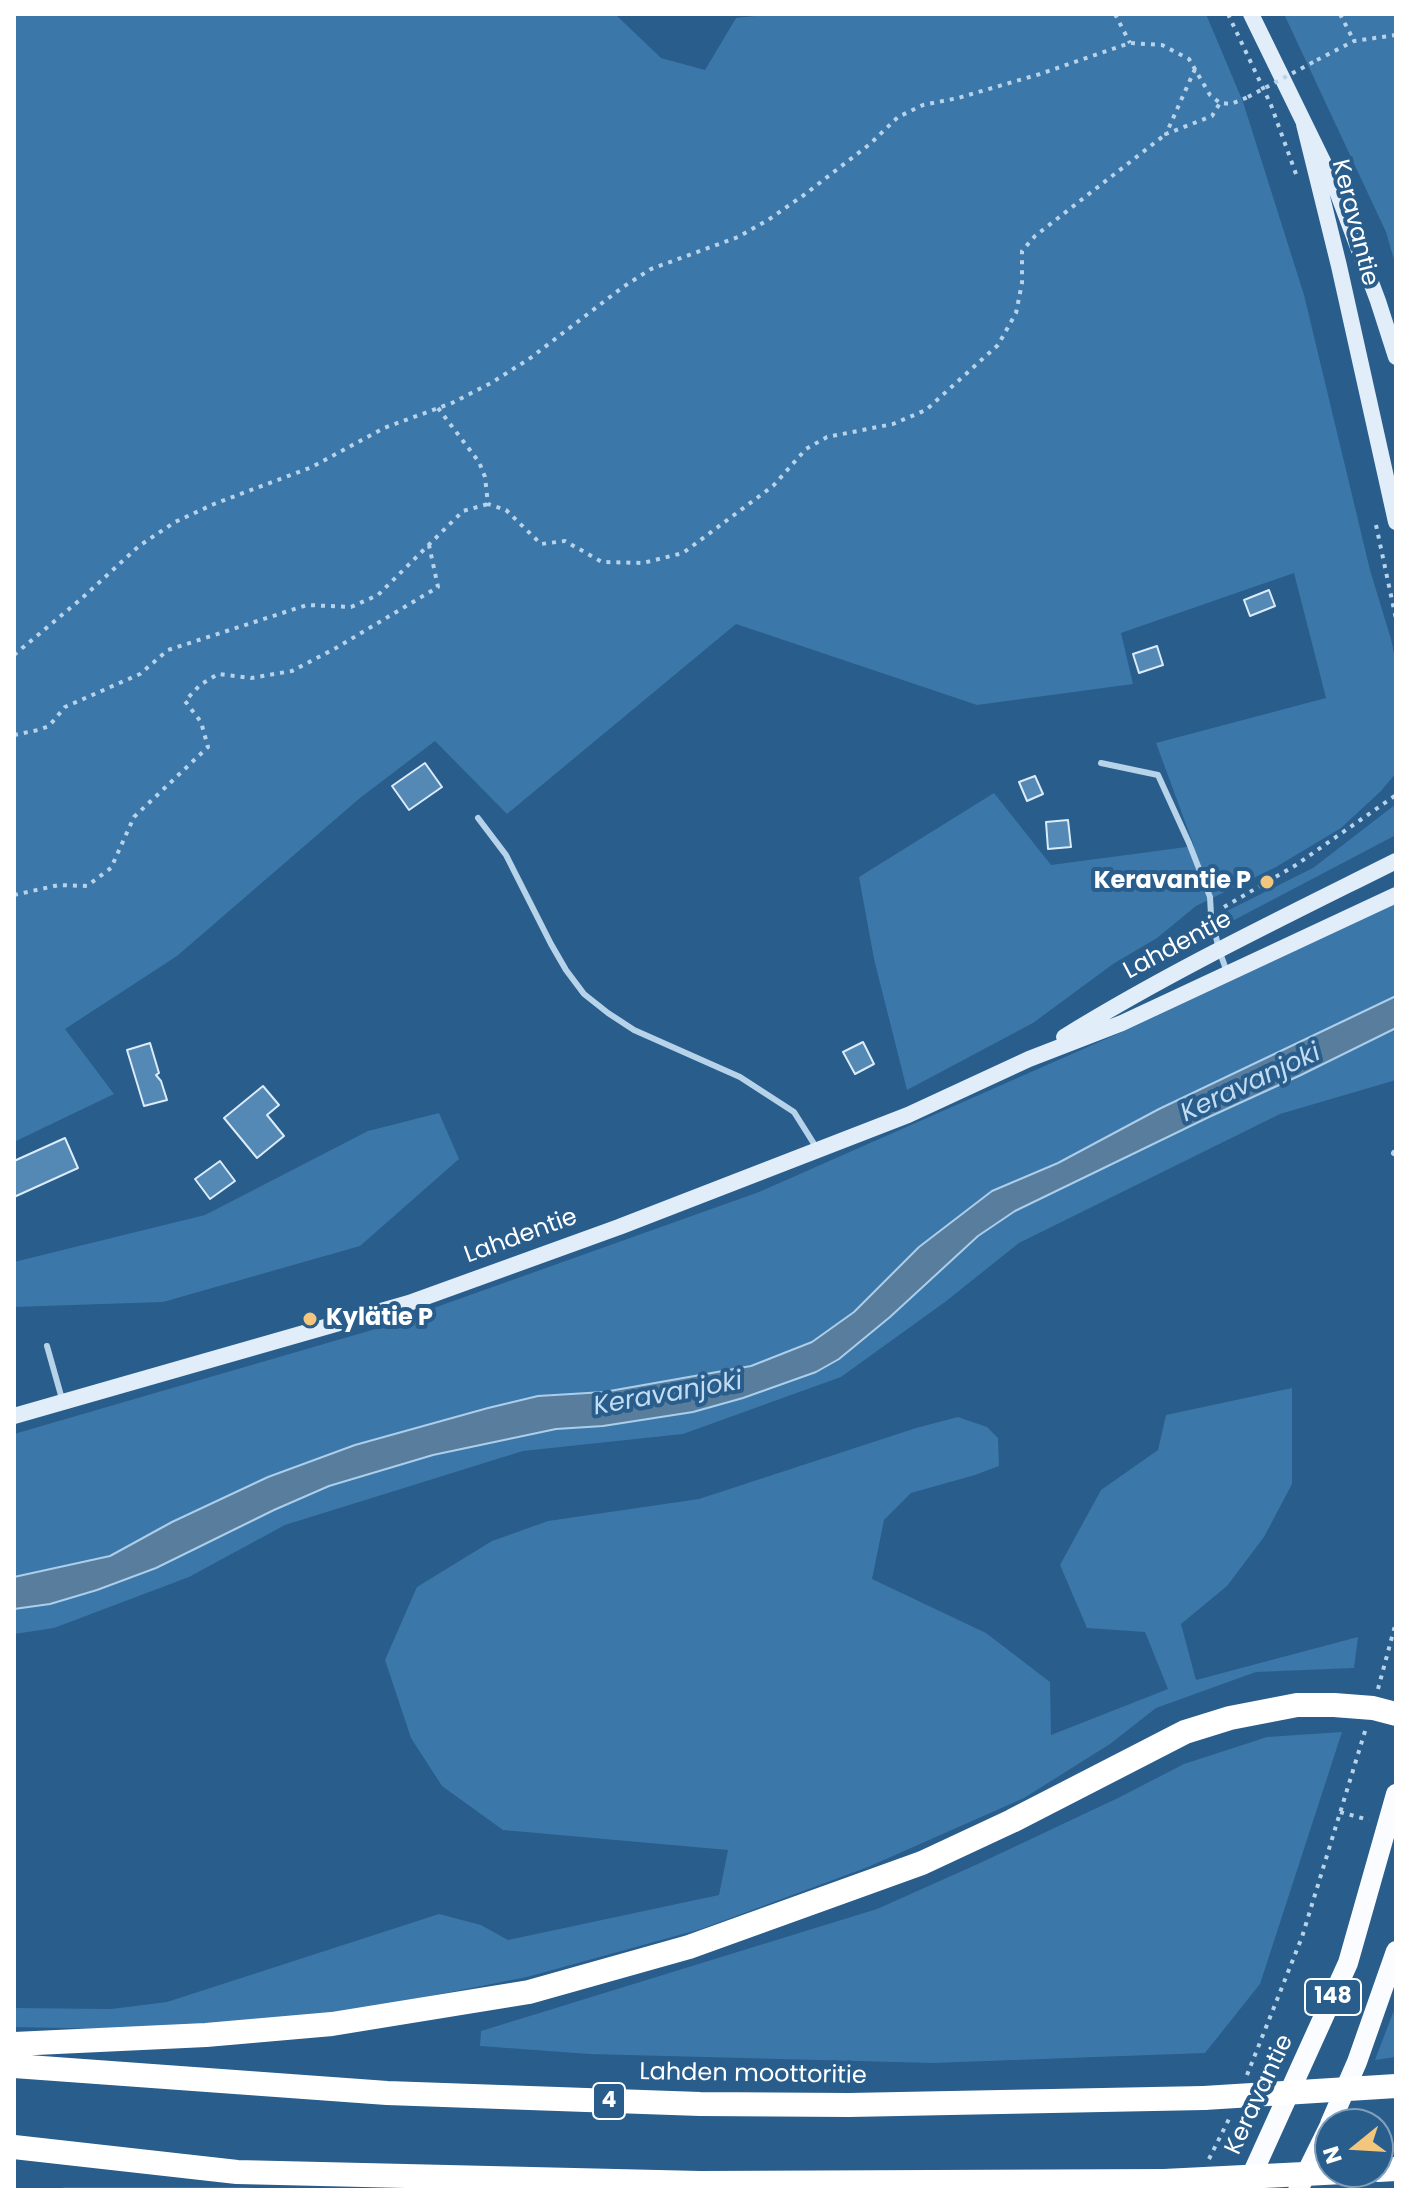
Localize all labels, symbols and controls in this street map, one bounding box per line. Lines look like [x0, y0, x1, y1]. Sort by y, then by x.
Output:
street label: Keravantie [1324, 157, 1384, 289]
place label: Keravantie P [1094, 868, 1251, 896]
marker: Keravantie P [1258, 873, 1276, 891]
street label: Lahdentie [1119, 906, 1237, 986]
water label: Keravanjoki [1176, 1038, 1326, 1130]
street label: Lahdentie [461, 1203, 581, 1271]
place label: Kylätie P [326, 1305, 433, 1333]
marker: Kylätie P [301, 1310, 319, 1328]
water label: Keravanjoki [591, 1367, 745, 1423]
road number: 148 [1305, 1979, 1361, 2015]
street label: Keravantie [1220, 2030, 1300, 2160]
street label: Lahden moottoritie [639, 2059, 867, 2091]
road number: 4 [593, 2083, 625, 2119]
north arrow [1314, 2108, 1394, 2188]
text: N [1315, 2142, 1350, 2168]

